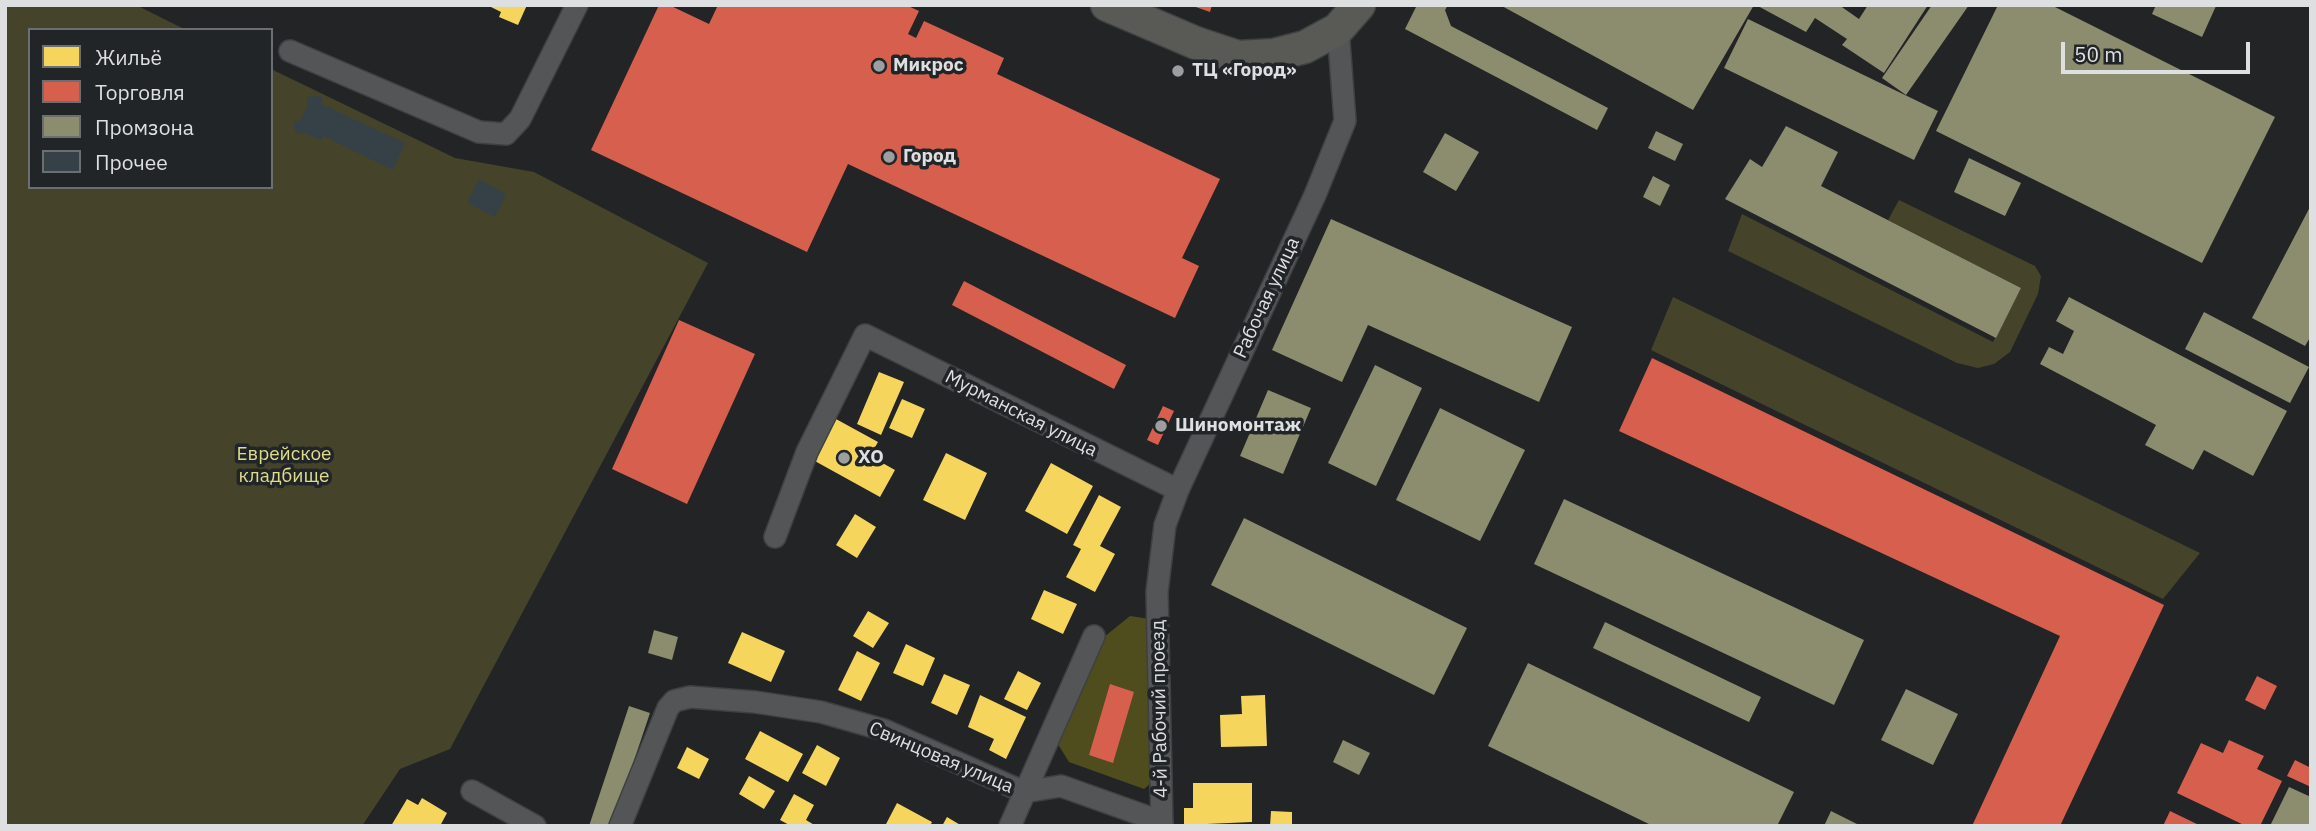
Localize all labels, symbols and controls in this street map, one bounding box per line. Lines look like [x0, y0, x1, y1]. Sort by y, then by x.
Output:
legend [28, 28, 273, 189]
scale bar [2064, 28, 2253, 72]
text: 50 m [2074, 40, 2123, 68]
text: Жильё [95, 43, 162, 71]
place label: Микрос [893, 55, 964, 77]
marker: Микрос [871, 58, 887, 74]
place label: ТЦ «Город» [1192, 60, 1297, 82]
marker: ТЦ «Город» [1170, 63, 1186, 79]
text: Торговля [95, 78, 185, 106]
text: Промзона [95, 113, 194, 141]
place label: Город [903, 146, 956, 168]
text: Прочее [95, 148, 168, 176]
marker: Город [881, 149, 897, 165]
street label: Рабочая улица [1229, 234, 1305, 362]
street label: Мурманская улица [941, 366, 1101, 462]
place label: Шиномонтаж [1175, 415, 1301, 437]
marker: Шиномонтаж [1153, 418, 1169, 434]
park label: Еврейское кладбище [236, 444, 332, 488]
place label: ХО [858, 447, 884, 469]
marker: ХО [836, 450, 852, 466]
street label: 4-й Рабочий проезд [1147, 620, 1173, 798]
street label: Свинцовая улица [865, 717, 1017, 799]

